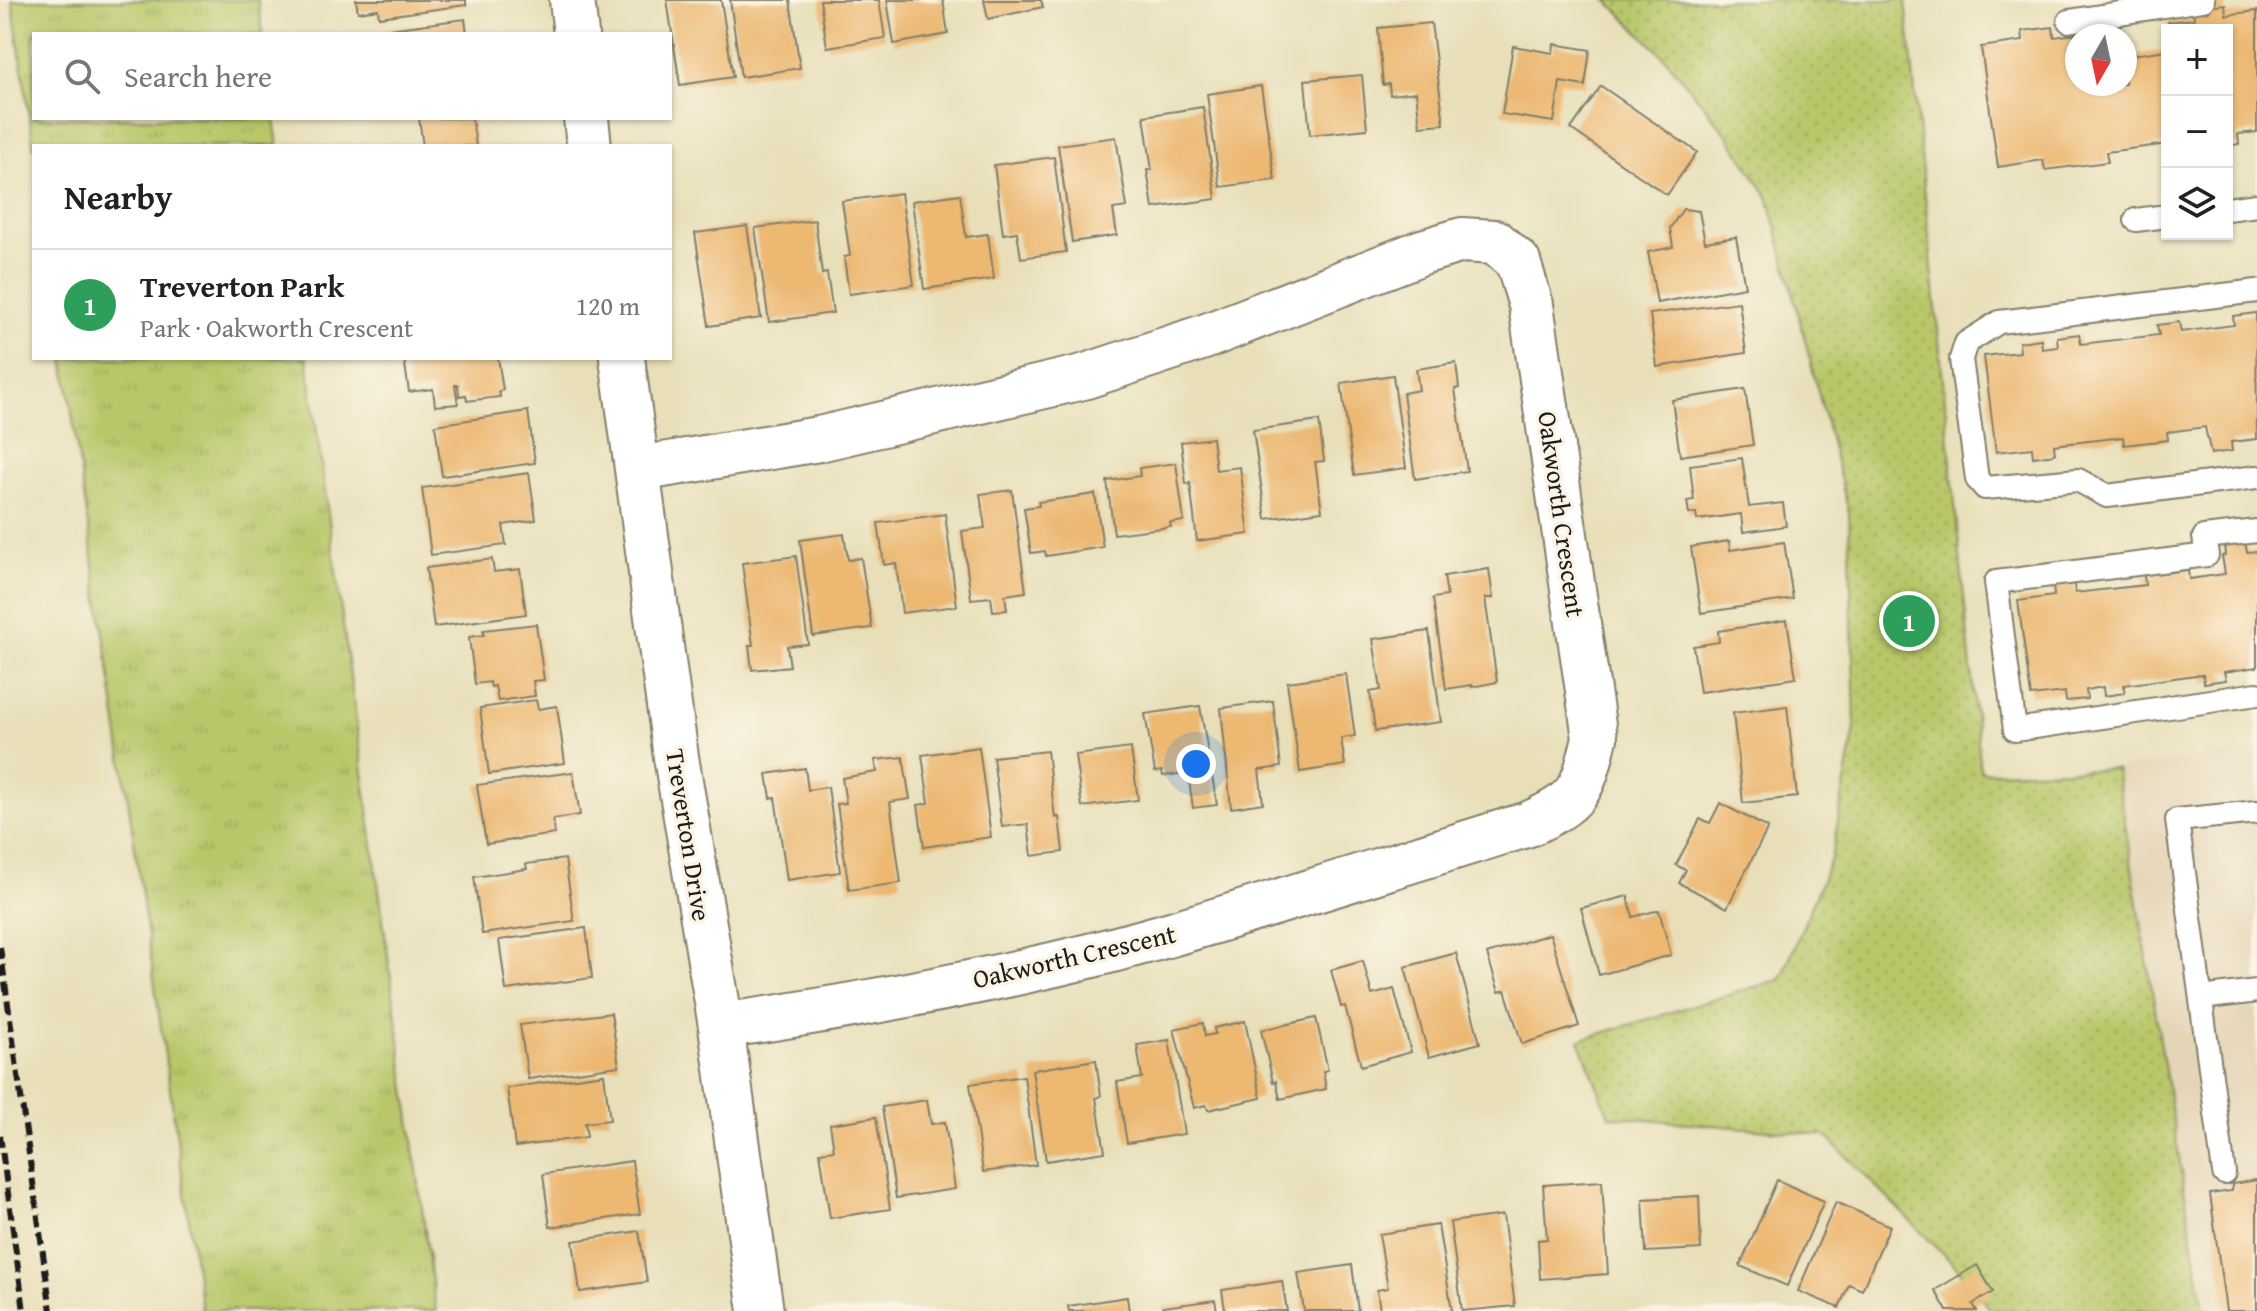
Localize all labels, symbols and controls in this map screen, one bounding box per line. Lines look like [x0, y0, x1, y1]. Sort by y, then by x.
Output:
north arrow [2065, 24, 2137, 96]
map controls [2161, 24, 2233, 240]
button: + [2161, 24, 2233, 96]
search box [32, 32, 672, 120]
icon: search [60, 54, 104, 98]
text: Search here [124, 54, 272, 98]
button: − [2161, 96, 2233, 168]
button: layers [2161, 168, 2233, 240]
text: Nearby [64, 172, 173, 221]
text: Treverton Park [140, 264, 344, 308]
text: 1 [83, 286, 97, 325]
text: 120 m [575, 286, 640, 325]
text: Park · Oakworth Crescent [140, 308, 413, 347]
street label: Oakworth Crescent [1528, 409, 1596, 619]
pin: 1 [1883, 591, 1935, 651]
your location [1176, 744, 1216, 784]
street label: Treverton Drive [656, 746, 722, 924]
street label: Oakworth Crescent [969, 914, 1179, 998]

